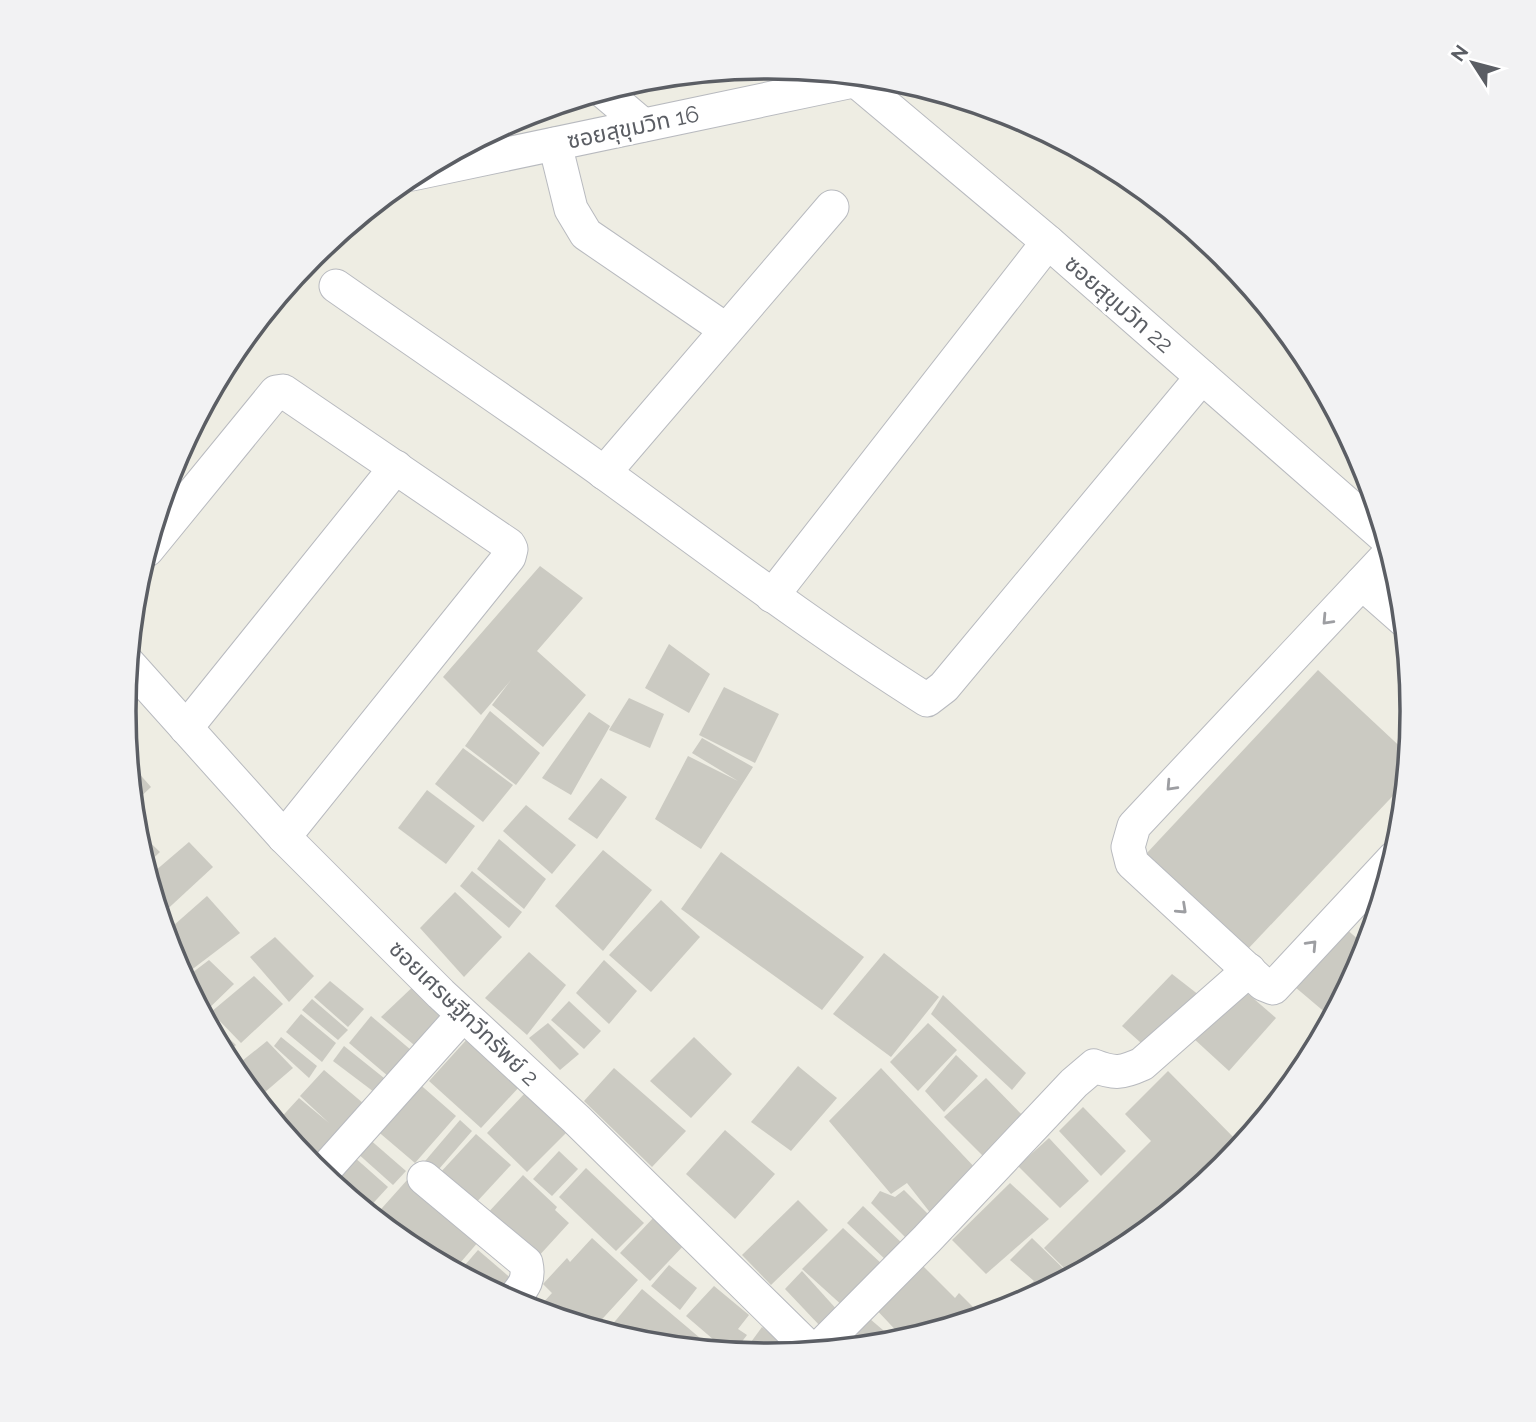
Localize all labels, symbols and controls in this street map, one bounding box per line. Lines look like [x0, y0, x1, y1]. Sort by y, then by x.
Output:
north arrow [1438, 28, 1508, 98]
text: N [1446, 41, 1472, 65]
street label: ซอยสุขุมวิท 16 [564, 99, 702, 155]
street label: ซอยสุขุมวิท 22 [1059, 249, 1179, 359]
one-way arrow [1322, 612, 1335, 625]
one-way arrow [1166, 778, 1179, 791]
one-way arrow [1174, 901, 1187, 913]
street label: ซอยเศรษฐีทวีทรัพย์ 2 [384, 934, 545, 1091]
one-way arrow [1304, 940, 1316, 953]

